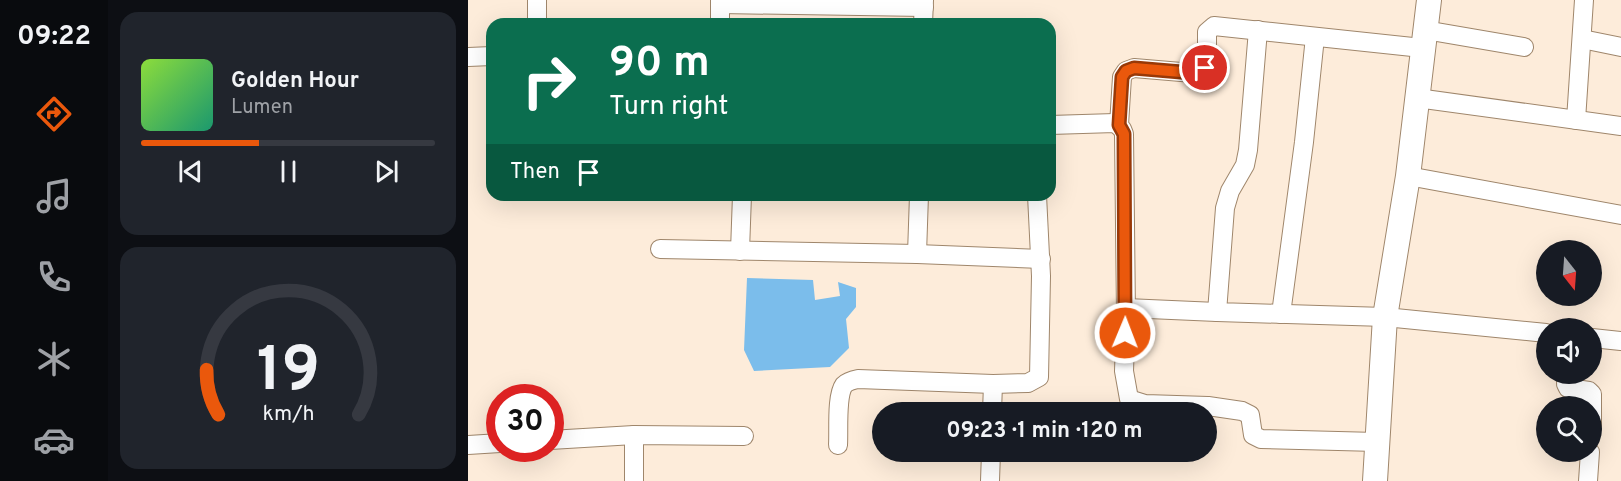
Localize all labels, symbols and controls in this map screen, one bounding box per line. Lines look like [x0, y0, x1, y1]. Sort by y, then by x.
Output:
text: 09:22 [17, 20, 91, 54]
text: 90 m [609, 38, 710, 91]
icon: right [510, 42, 588, 120]
pin [1179, 42, 1230, 93]
icon: arrive [1188, 51, 1221, 84]
text: Golden Hour [231, 68, 359, 95]
text: Turn right [609, 90, 728, 124]
icon: directions [33, 93, 75, 135]
text: Lumen [231, 95, 293, 121]
icon: previous [174, 155, 207, 188]
icon: pause [272, 155, 305, 188]
icon: next [370, 155, 403, 188]
icon: arrive [572, 156, 605, 189]
text: Then [510, 159, 560, 186]
icon: music [33, 175, 75, 217]
north arrow [1536, 240, 1602, 306]
map controls [1536, 240, 1602, 462]
icon: phone [33, 256, 75, 298]
position arrow [1093, 301, 1157, 365]
button: sound [1536, 318, 1602, 384]
text: 19 [256, 334, 320, 413]
icon: climate [33, 338, 75, 380]
speed limit sign: 30 [486, 384, 564, 462]
button: search [1536, 396, 1602, 462]
text: km/h [262, 401, 314, 428]
text: 09:23 · 1 min · 120 m [946, 418, 1143, 445]
icon: car [33, 419, 75, 461]

